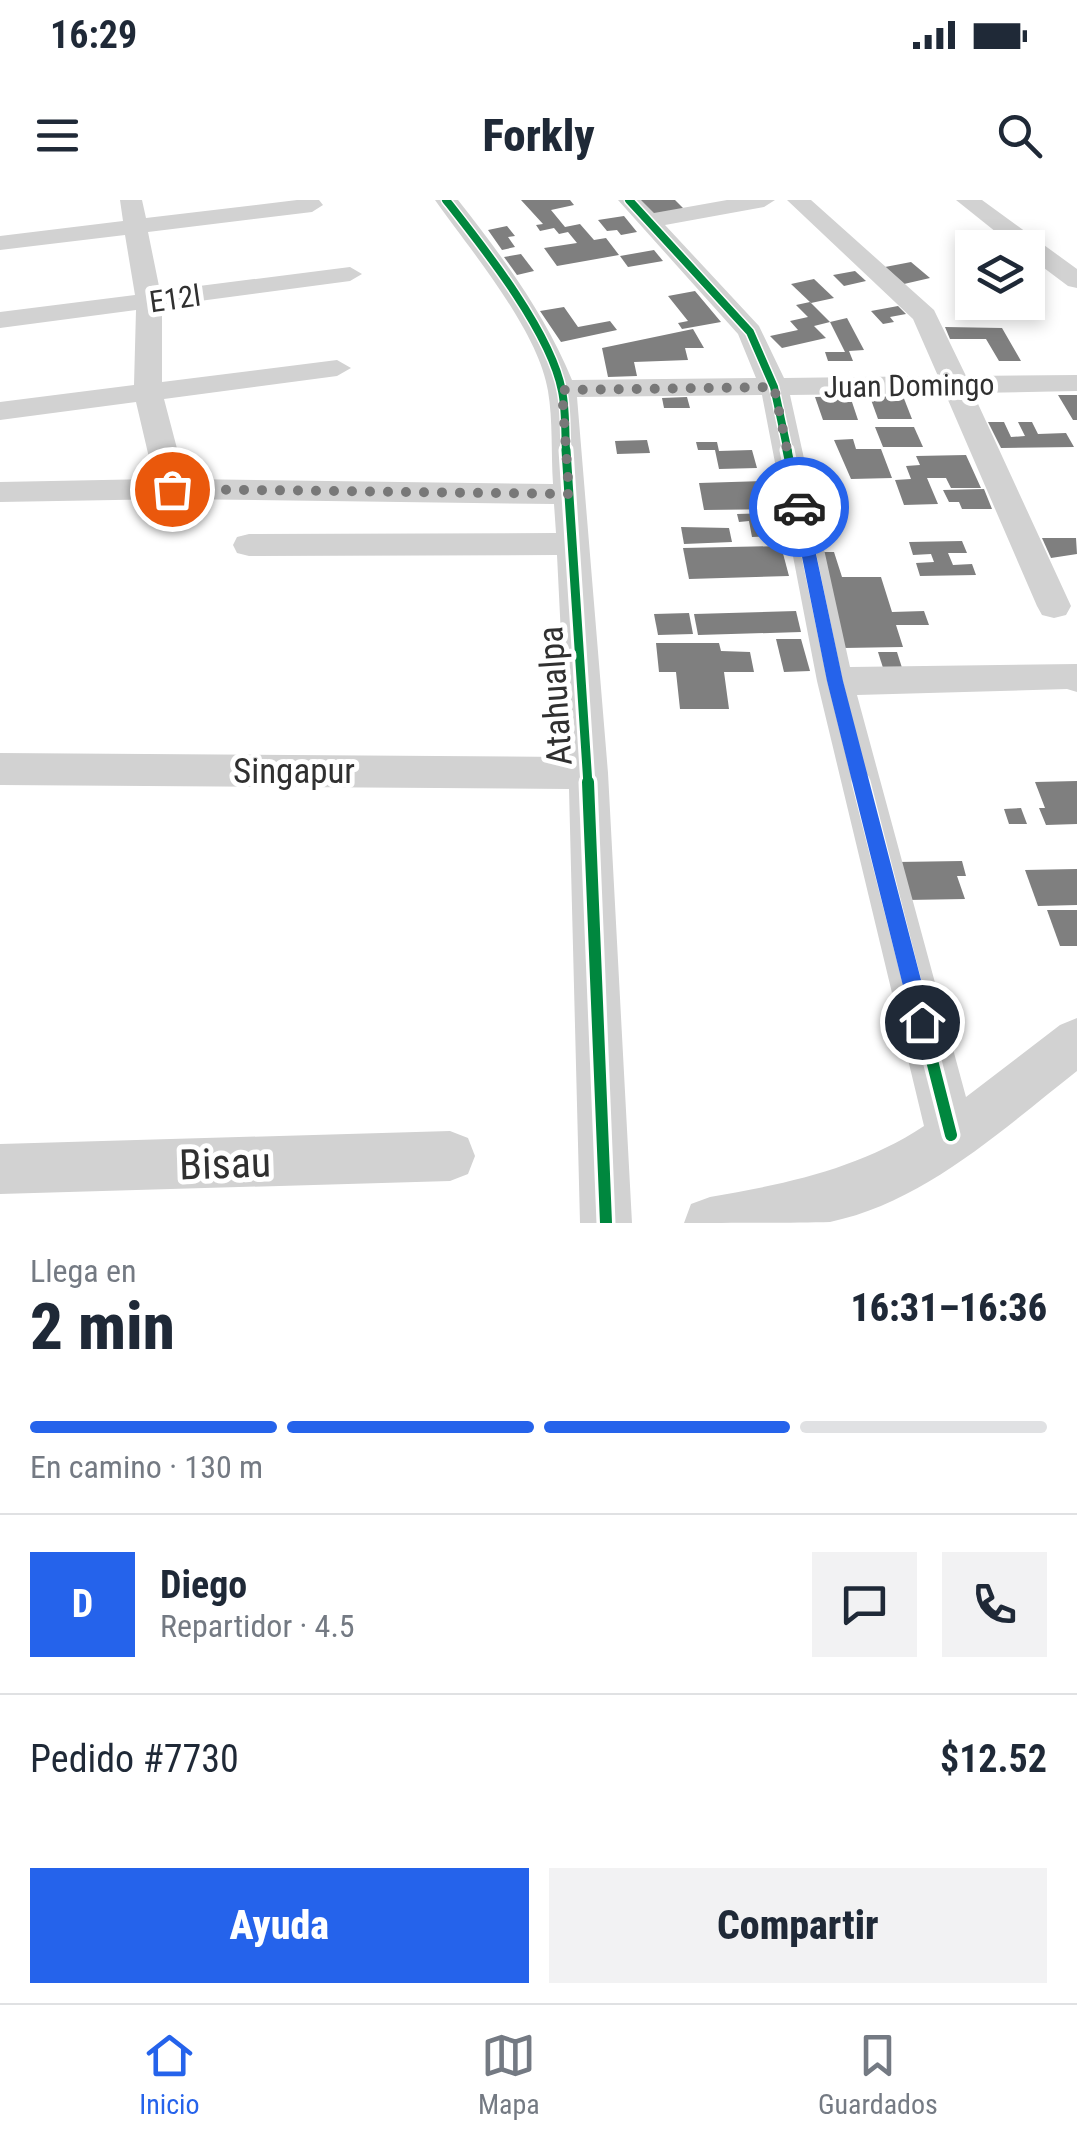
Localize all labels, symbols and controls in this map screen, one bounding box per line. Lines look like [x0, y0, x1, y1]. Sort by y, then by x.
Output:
text: 16:29 [50, 13, 137, 57]
icon: menu [30, 108, 85, 163]
icon: search [992, 108, 1047, 163]
text: Forkly [482, 109, 595, 162]
map controls [955, 230, 1045, 320]
button: layers [955, 230, 1045, 320]
street label: E12l [147, 278, 203, 319]
street label: Juan Domingo [823, 367, 995, 404]
pin [130, 447, 215, 532]
courier [749, 457, 849, 557]
icon: bag [145, 462, 200, 517]
icon: car [772, 480, 827, 535]
street label: Atahualpa [530, 625, 581, 767]
street label: Singapur [233, 751, 355, 792]
pin [880, 980, 965, 1065]
icon: home [895, 995, 950, 1050]
street label: Bisau [178, 1137, 272, 1190]
text: Llega en [30, 1252, 137, 1290]
text: 16:31–16:36 [850, 1286, 1047, 1330]
text: 2 min [30, 1289, 175, 1365]
text: En camino · 130 m [30, 1448, 263, 1486]
button: chat [812, 1552, 917, 1657]
button: phone [942, 1552, 1047, 1657]
text: Diego [160, 1563, 247, 1607]
text: D [72, 1582, 93, 1626]
text: Repartidor · 4.5 [160, 1607, 355, 1645]
text: Pedido #7730 [30, 1737, 239, 1781]
text: $12.52 [940, 1737, 1047, 1781]
button: Ayuda [30, 1868, 529, 1983]
button: Compartir [549, 1868, 1047, 1983]
tab: Inicio [139, 2028, 200, 2121]
tab: Mapa [478, 2028, 540, 2121]
tab: Guardados [818, 2028, 938, 2121]

